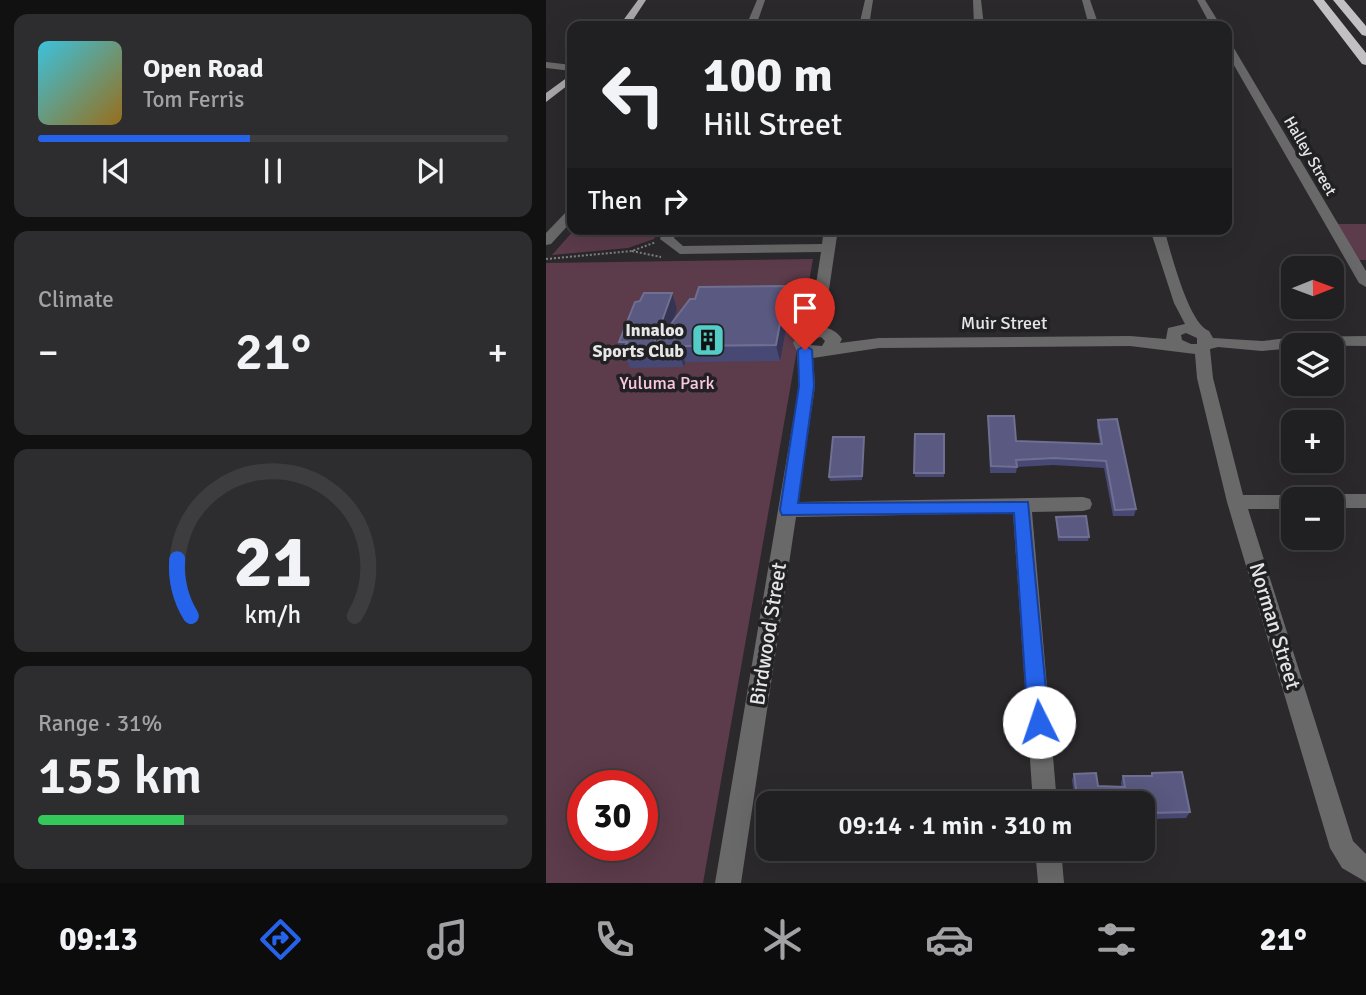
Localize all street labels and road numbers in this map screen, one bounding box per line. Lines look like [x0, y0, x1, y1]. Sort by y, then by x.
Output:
street label: Halley Street [1279, 113, 1341, 200]
street label: Muir Street [961, 312, 1047, 334]
street label: Norman Street [1243, 560, 1307, 692]
street label: Birdwood Street [744, 561, 792, 707]

